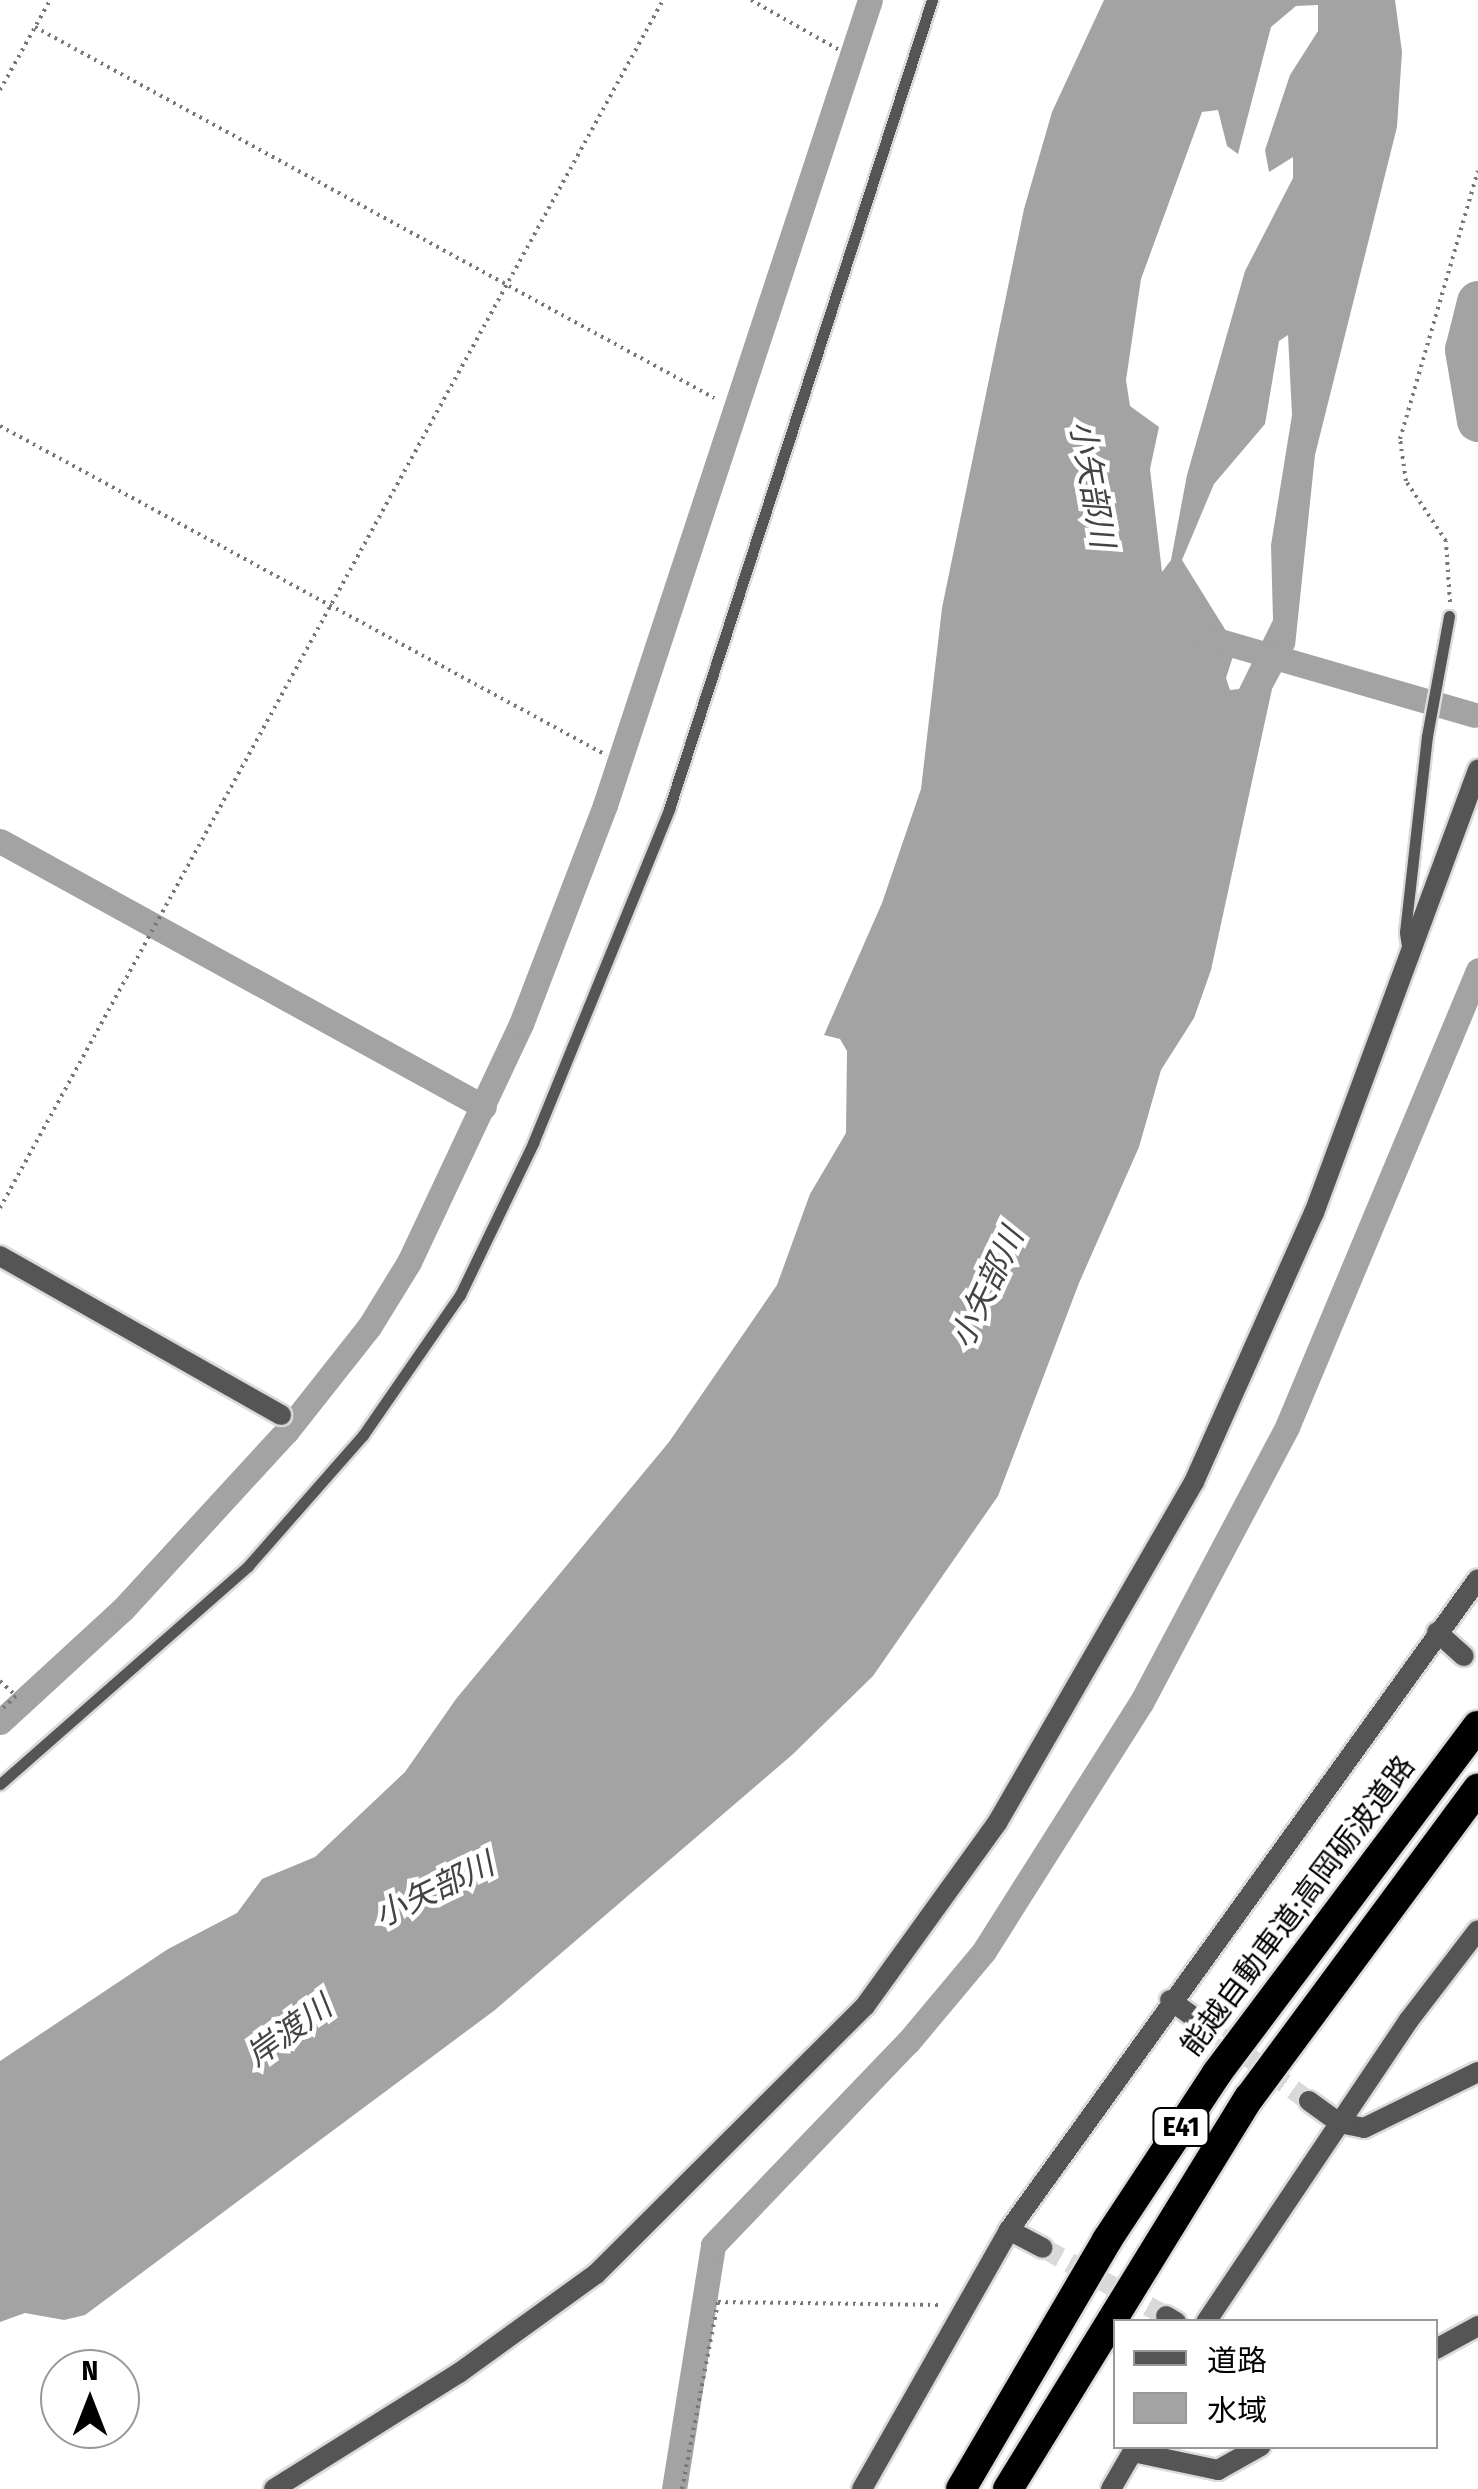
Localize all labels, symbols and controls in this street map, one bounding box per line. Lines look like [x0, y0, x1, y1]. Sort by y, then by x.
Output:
water label: 小矢部川 [1062, 418, 1122, 550]
water label: 小矢部川 [943, 1222, 1031, 1354]
street label: 能越自動車道;高岡砺波道路 [1173, 1749, 1423, 2063]
water label: 小矢部川 [368, 1845, 500, 1935]
water label: 岸渡川 [239, 1987, 339, 2075]
road number: E41 [1151, 2104, 1211, 2150]
legend [1113, 2319, 1438, 2449]
text: 道路 [1207, 2343, 1267, 2379]
north arrow [40, 2349, 140, 2449]
text: N [82, 2354, 98, 2387]
text: 水域 [1207, 2393, 1267, 2429]

